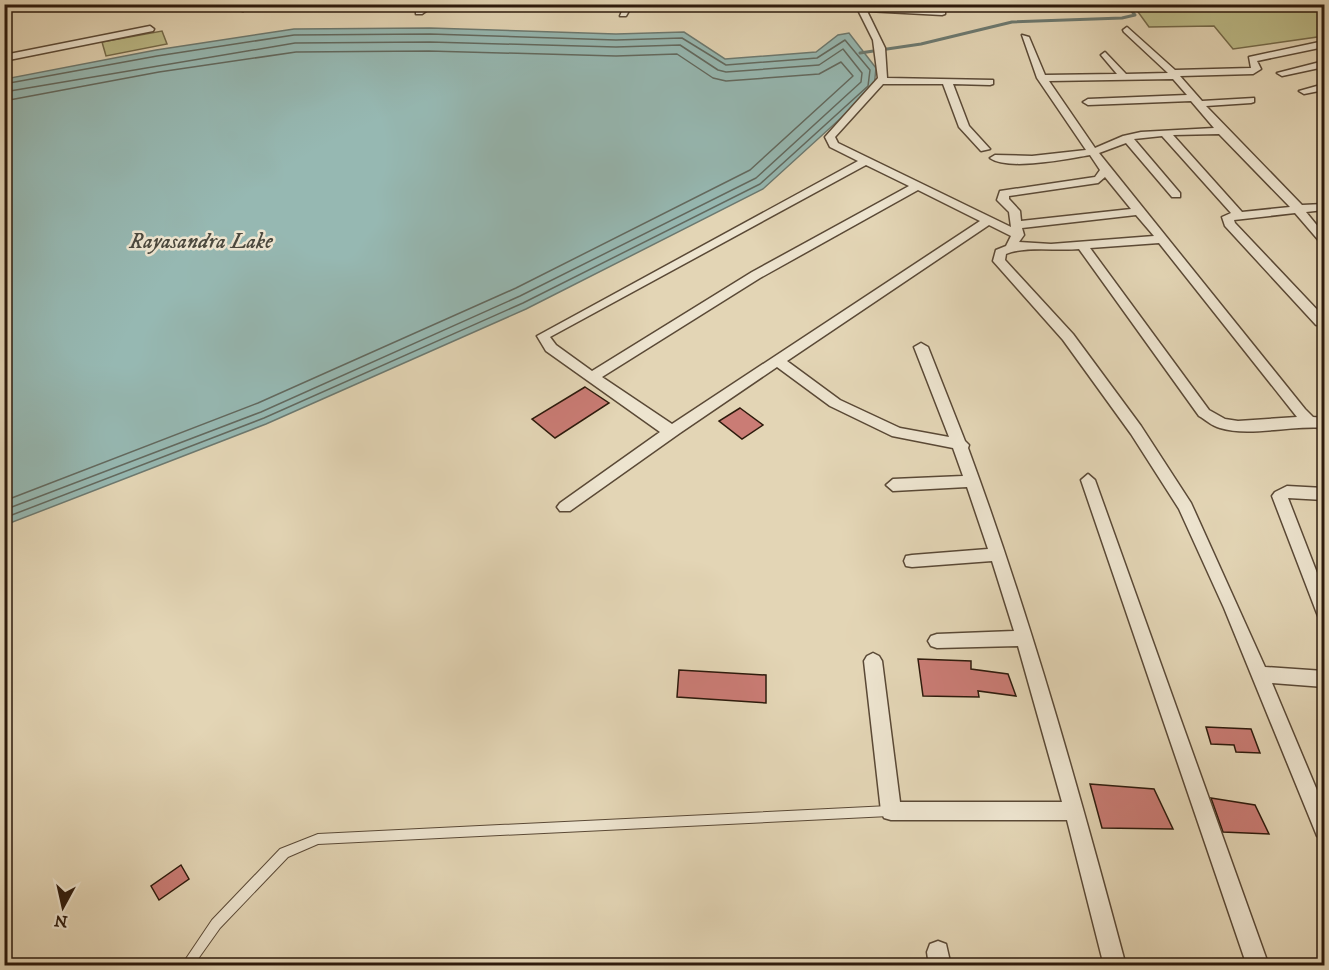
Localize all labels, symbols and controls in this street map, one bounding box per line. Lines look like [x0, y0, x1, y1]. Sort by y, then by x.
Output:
water label: Rayasandra Lake [128, 228, 273, 255]
north arrow [33, 877, 93, 937]
text: N [53, 910, 69, 932]

